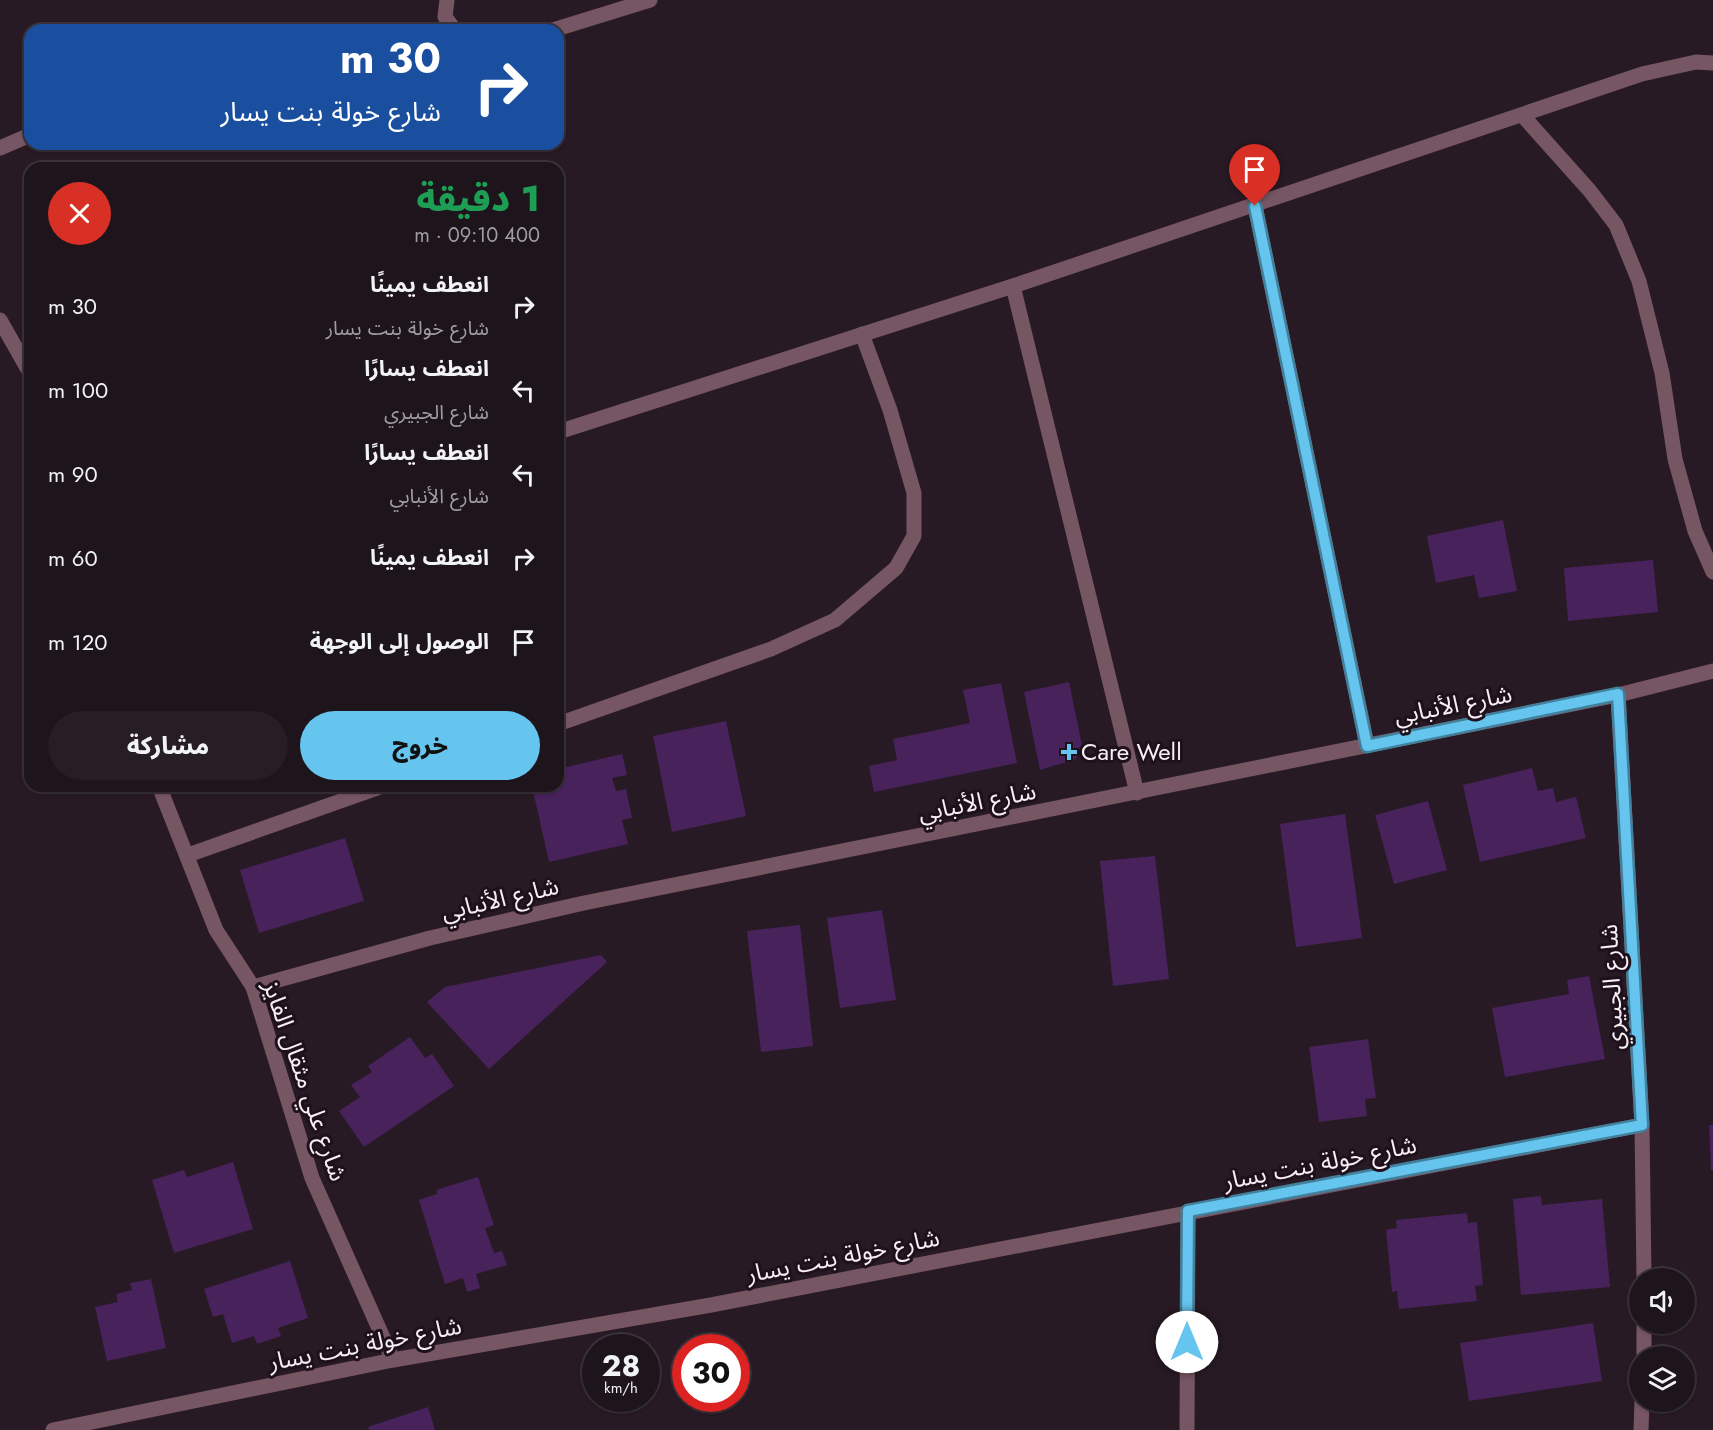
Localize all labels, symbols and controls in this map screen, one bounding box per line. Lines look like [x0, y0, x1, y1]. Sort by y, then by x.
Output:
text: 30 m [340, 28, 441, 89]
icon: right [462, 48, 540, 126]
text: شارع خولة بنت يسار [220, 92, 441, 131]
pin [1229, 144, 1280, 206]
icon: arrive [1238, 153, 1271, 186]
text: 1 دقيقة [416, 172, 540, 224]
button: close [48, 182, 111, 245]
text: 400 m · 09:10 [414, 221, 540, 250]
text: انعطف يمينًا [370, 268, 489, 300]
text: 30 m [48, 290, 97, 322]
icon: right [507, 290, 540, 323]
text: شارع خولة بنت يسار [326, 314, 489, 343]
text: انعطف يسارًا [364, 352, 489, 384]
text: 100 m [48, 374, 108, 406]
icon: left [507, 374, 540, 407]
text: شارع الجبيري [384, 398, 489, 427]
text: انعطف يسارًا [364, 436, 489, 468]
text: 90 m [48, 458, 98, 490]
icon: left [507, 458, 540, 491]
text: شارع الأنبابي [389, 482, 489, 511]
text: انعطف يمينًا [370, 541, 489, 573]
text: 60 m [48, 542, 98, 574]
icon: right [507, 542, 540, 575]
text: الوصول إلى الوجهة [310, 625, 489, 657]
text: 120 m [48, 626, 107, 658]
icon: arrive [507, 626, 540, 659]
street label: شارع الأنبابي [1391, 676, 1515, 735]
button: مشاركة [48, 711, 288, 780]
button: خروج [300, 711, 540, 780]
place label: Care Well [1081, 734, 1182, 769]
marker: Care Well [1062, 745, 1076, 759]
street label: شارع الأنبابي [915, 773, 1039, 832]
street label: شارع الأنبابي [438, 868, 562, 931]
street label: شارع الجبيري [1591, 923, 1634, 1051]
street label: شارع علي مثقال الفايز [253, 975, 356, 1186]
street label: شارع خولة بنت يسار [1219, 1127, 1419, 1199]
street label: شارع خولة بنت يسار [742, 1220, 942, 1292]
map controls [1629, 1268, 1695, 1412]
button: sound [1629, 1268, 1695, 1334]
street label: شارع خولة بنت يسار [264, 1308, 464, 1380]
position arrow [1155, 1310, 1219, 1374]
speed limit sign: 30 [672, 1334, 750, 1412]
text: 28 [602, 1344, 640, 1387]
button: layers [1629, 1346, 1695, 1412]
text: km/h [604, 1377, 638, 1399]

